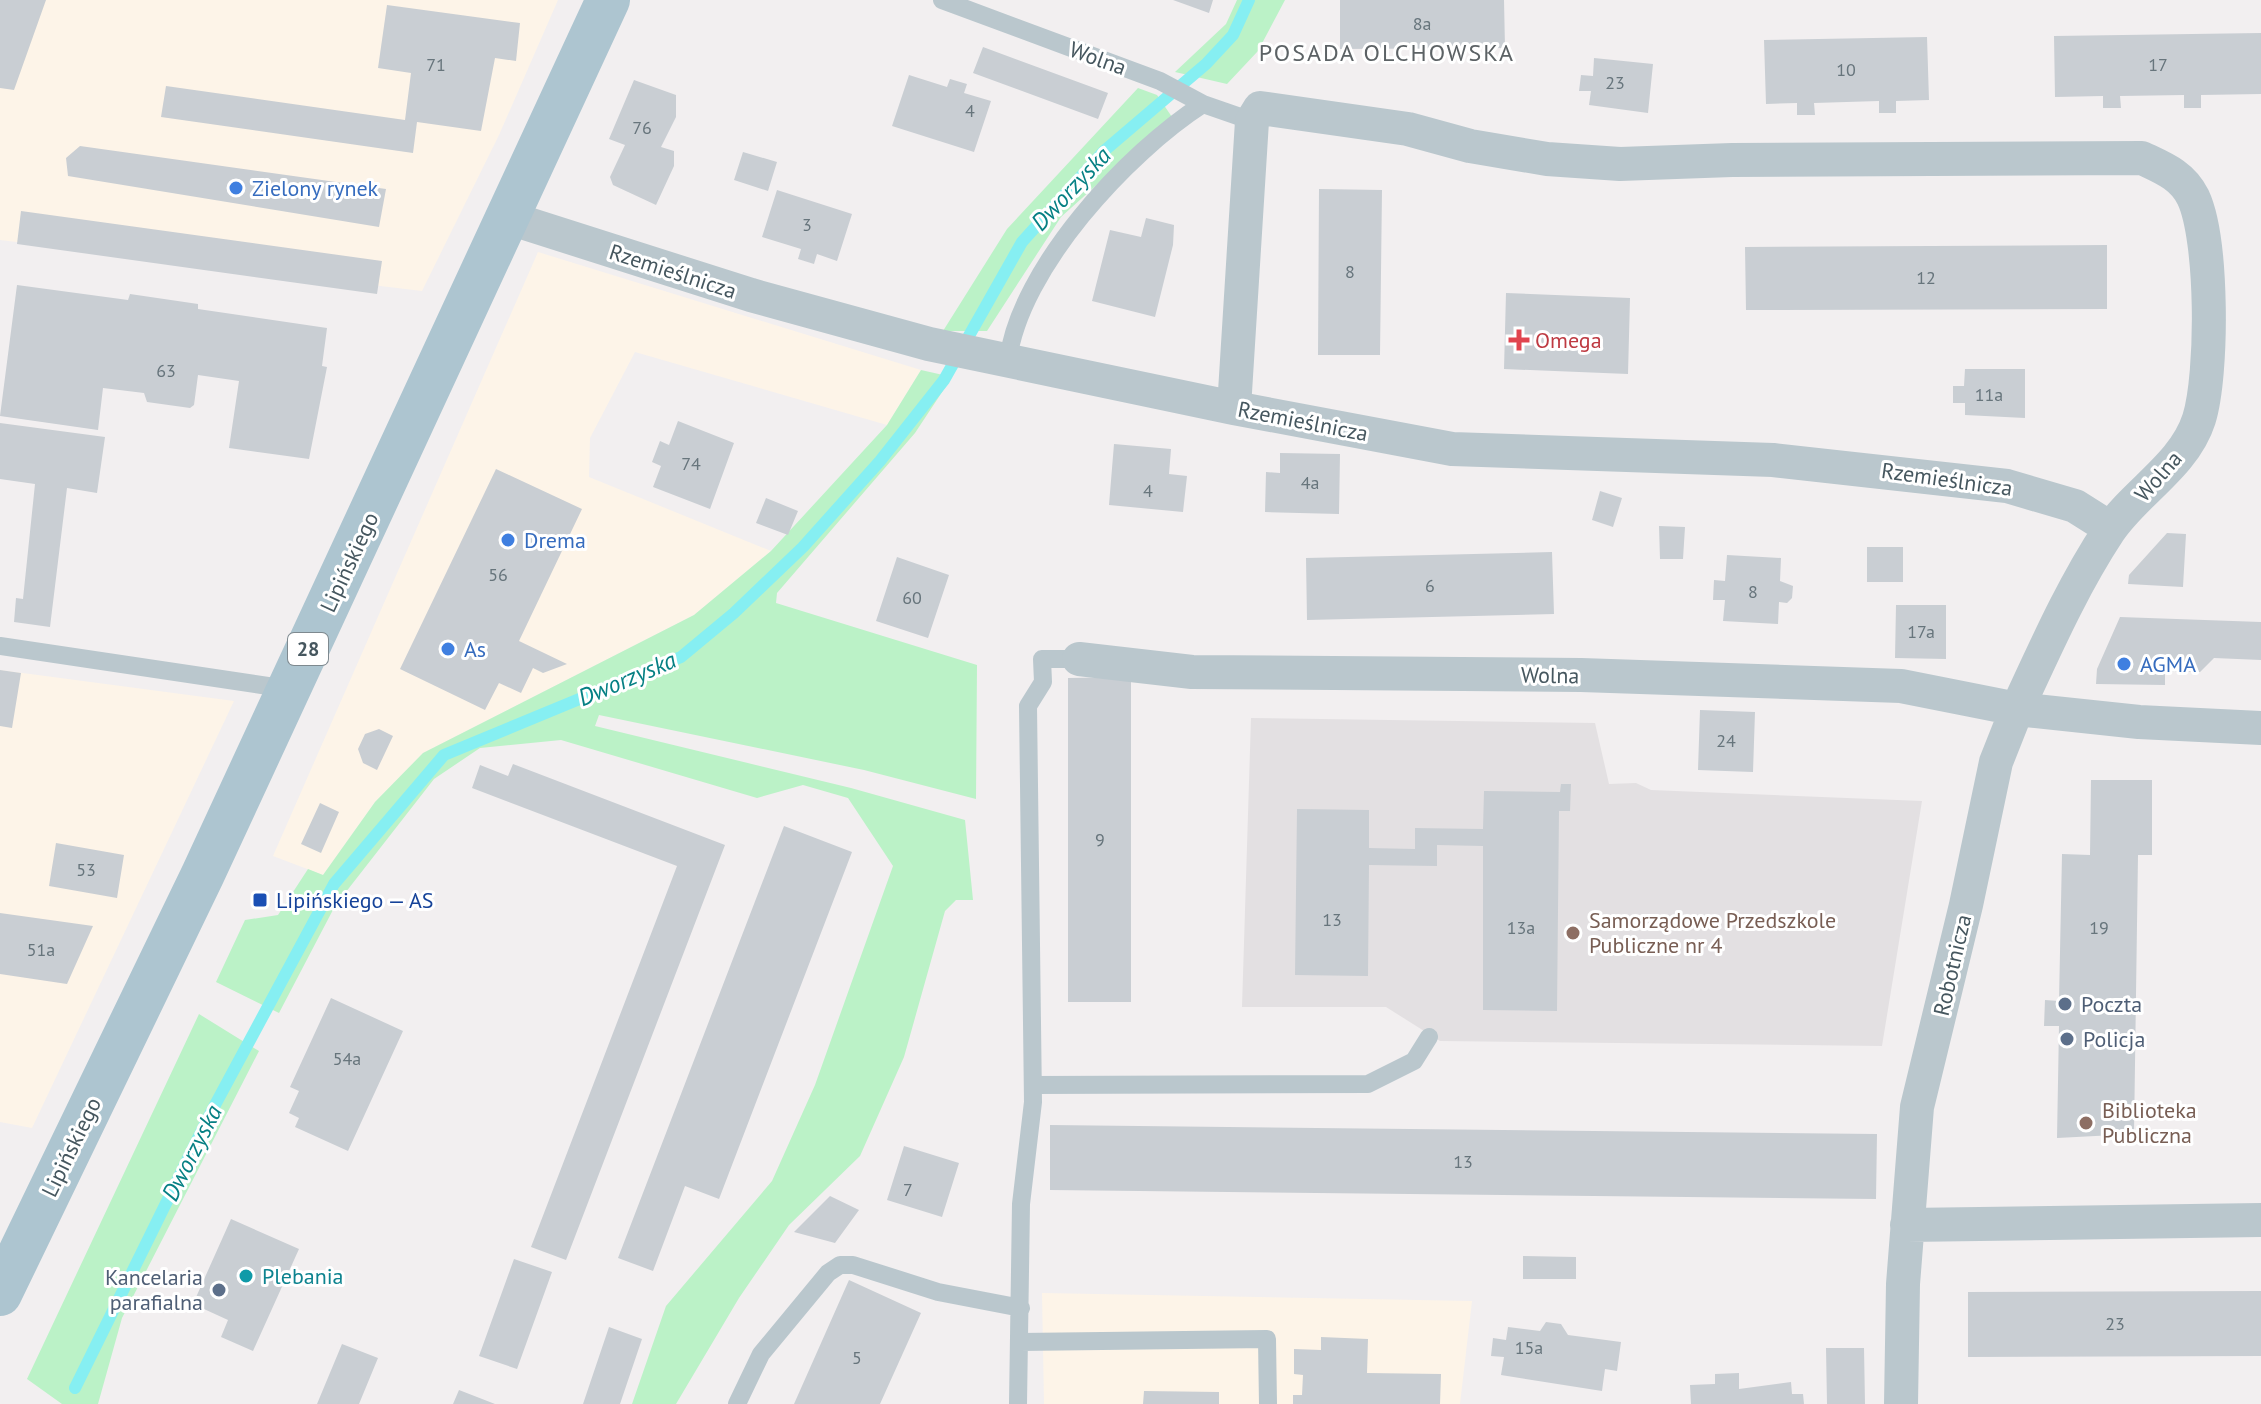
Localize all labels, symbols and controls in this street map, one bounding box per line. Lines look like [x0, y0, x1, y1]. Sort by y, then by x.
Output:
house number: 8a [1413, 12, 1431, 35]
street label: Wolna [1066, 35, 1130, 81]
district label: POSADA OLCHOWSKA [1259, 37, 1515, 68]
house number: 71 [426, 53, 446, 76]
house number: 17 [2148, 53, 2168, 76]
house number: 10 [1836, 58, 1856, 81]
house number: 23 [1605, 71, 1625, 94]
house number: 4 [965, 99, 975, 122]
house number: 76 [632, 116, 652, 139]
water label: Dworzyska [1024, 140, 1117, 237]
place label: Zielony rynek [252, 174, 379, 202]
marker: Zielony rynek [227, 179, 245, 197]
house number: 3 [802, 213, 812, 236]
street label: Rzemieślnicza [606, 237, 740, 305]
house number: 8 [1345, 260, 1355, 283]
house number: 12 [1916, 266, 1936, 289]
place label: Omega [1535, 326, 1602, 354]
marker: Omega [1510, 331, 1528, 349]
house number: 63 [156, 359, 176, 382]
house number: 11a [1975, 383, 2003, 406]
street label: Rzemieślnicza [1236, 395, 1370, 447]
street label: Wolna [2128, 445, 2188, 507]
house number: 74 [681, 452, 701, 475]
street label: Rzemieślnicza [1880, 456, 2014, 502]
house number: 4a [1301, 471, 1319, 494]
house number: 4 [1143, 479, 1153, 502]
street label: Lipińskiego [314, 507, 384, 617]
place label: Drema [524, 526, 586, 554]
marker: Drema [499, 531, 517, 549]
house number: 56 [488, 563, 508, 586]
house number: 6 [1425, 574, 1435, 597]
house number: 8 [1748, 580, 1758, 603]
house number: 60 [902, 586, 922, 609]
house number: 17a [1907, 620, 1935, 643]
road number: 28 [288, 633, 328, 665]
place label: As [464, 635, 486, 663]
marker: As [439, 640, 457, 658]
water label: Dworzyska [573, 644, 681, 713]
place label: AGMA [2140, 650, 2196, 678]
marker: AGMA [2115, 655, 2133, 673]
street label: Wolna [1521, 660, 1579, 690]
house number: 24 [1716, 729, 1736, 752]
house number: 9 [1095, 828, 1105, 851]
house number: 53 [76, 858, 96, 881]
place label: Lipińskiego — AS [276, 886, 433, 914]
marker: Lipińskiego — AS [251, 891, 269, 909]
place label: Samorządowe Przedszkole Publiczne nr 4 [1589, 906, 1836, 959]
house number: 13 [1322, 908, 1342, 931]
street label: Robotnicza [1927, 912, 1977, 1018]
house number: 13a [1507, 916, 1535, 939]
house number: 19 [2089, 916, 2109, 939]
marker: Samorządowe Przedszkole Publiczne nr 4 [1564, 924, 1582, 942]
house number: 51a [27, 938, 55, 961]
place label: Poczta [2081, 990, 2142, 1018]
marker: Poczta [2056, 995, 2074, 1013]
place label: Policja [2083, 1025, 2145, 1053]
marker: Policja [2058, 1030, 2076, 1048]
house number: 54a [333, 1047, 361, 1070]
street label: Lipińskiego [35, 1093, 107, 1201]
place label: Biblioteka Publiczna [2102, 1096, 2197, 1149]
water label: Dworzyska [154, 1099, 229, 1206]
marker: Biblioteka Publiczna [2077, 1114, 2095, 1132]
house number: 13 [1453, 1150, 1473, 1173]
house number: 7 [903, 1178, 913, 1201]
place label: Plebania [262, 1262, 344, 1290]
place label: Kancelaria parafialna [105, 1263, 203, 1316]
marker: Plebania [237, 1267, 255, 1285]
marker: Kancelaria parafialna [210, 1281, 228, 1299]
house number: 23 [2105, 1312, 2125, 1335]
house number: 15a [1515, 1336, 1543, 1359]
house number: 5 [852, 1346, 862, 1369]

